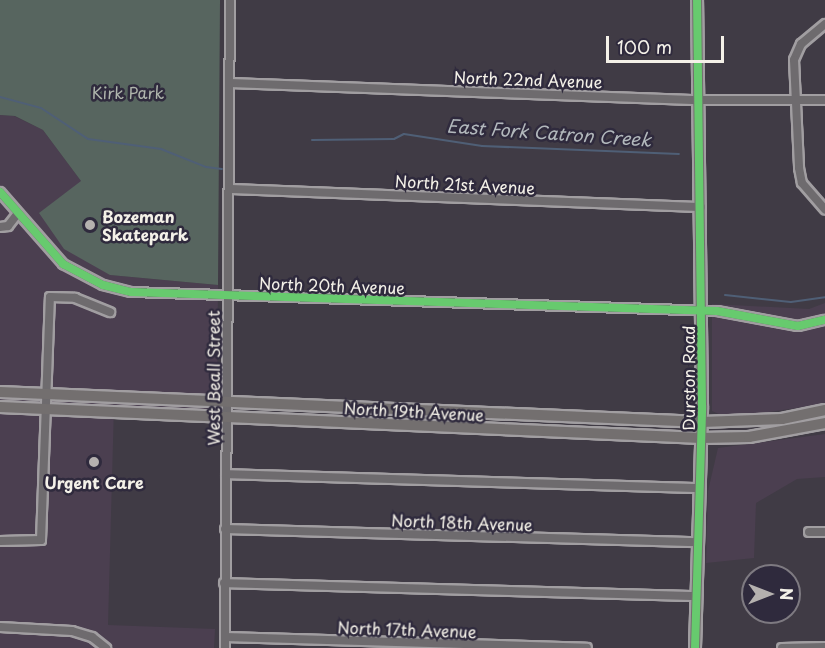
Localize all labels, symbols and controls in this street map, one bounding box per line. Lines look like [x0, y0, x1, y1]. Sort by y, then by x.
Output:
scale bar [609, 24, 728, 62]
text: 100 m [617, 33, 672, 60]
street label: North 22nd Avenue [453, 67, 603, 91]
park label: Kirk Park [91, 82, 165, 102]
water label: East Fork Catron Creek [446, 115, 652, 151]
street label: North 21st Avenue [394, 171, 536, 197]
place label: Bozeman Skatepark [102, 206, 188, 244]
marker: Bozeman Skatepark [83, 218, 97, 232]
street label: North 20th Avenue [258, 273, 406, 297]
street label: West Beall Street [203, 310, 223, 446]
street label: Durston Road [678, 325, 698, 431]
street label: North 19th Avenue [343, 398, 485, 424]
marker: Urgent Care [85, 453, 103, 471]
place label: Urgent Care [44, 472, 144, 492]
street label: North 18th Avenue [390, 510, 534, 534]
north arrow [741, 564, 801, 624]
text: N [775, 588, 799, 600]
street label: North 17th Avenue [336, 617, 478, 641]

